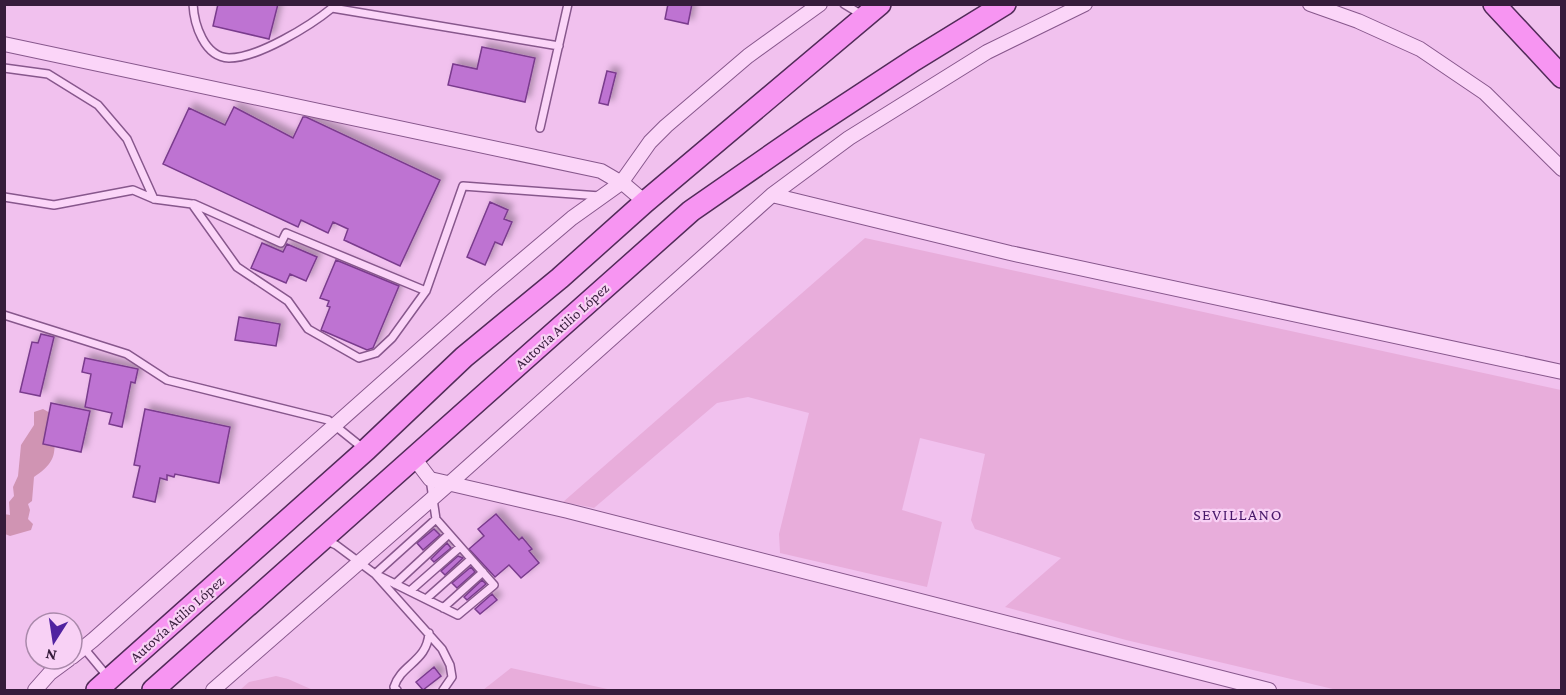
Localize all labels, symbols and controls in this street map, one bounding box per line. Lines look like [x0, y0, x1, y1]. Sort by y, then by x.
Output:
street label: Autovía Atilio López [512, 280, 613, 373]
district label: SEVILLANO [1193, 506, 1283, 523]
street label: Autovía Atilio López [127, 573, 228, 666]
north arrow [24, 611, 84, 671]
text: N [44, 646, 58, 665]

